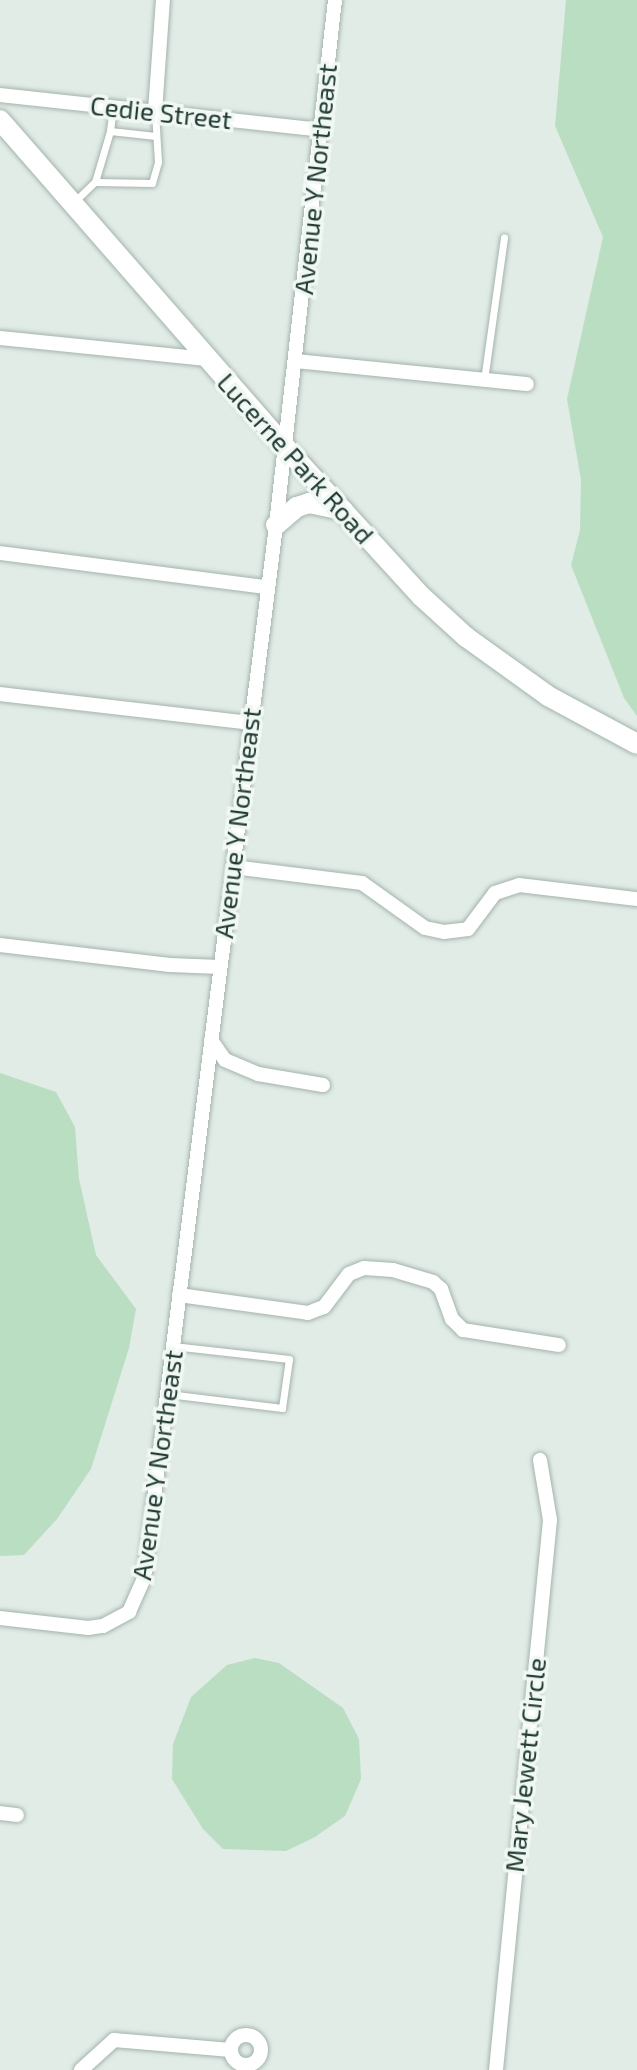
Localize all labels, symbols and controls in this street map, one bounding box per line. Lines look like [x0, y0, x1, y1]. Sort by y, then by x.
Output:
street label: Avenue Y Northeast [287, 61, 343, 297]
street label: Cedie Street [89, 89, 233, 135]
street label: Lucerne Park Road [211, 366, 381, 550]
street label: Avenue Y Northeast [207, 705, 267, 941]
street label: Avenue Y Northeast [125, 1347, 189, 1583]
street label: Mary Jewett Circle [498, 1656, 552, 1874]

